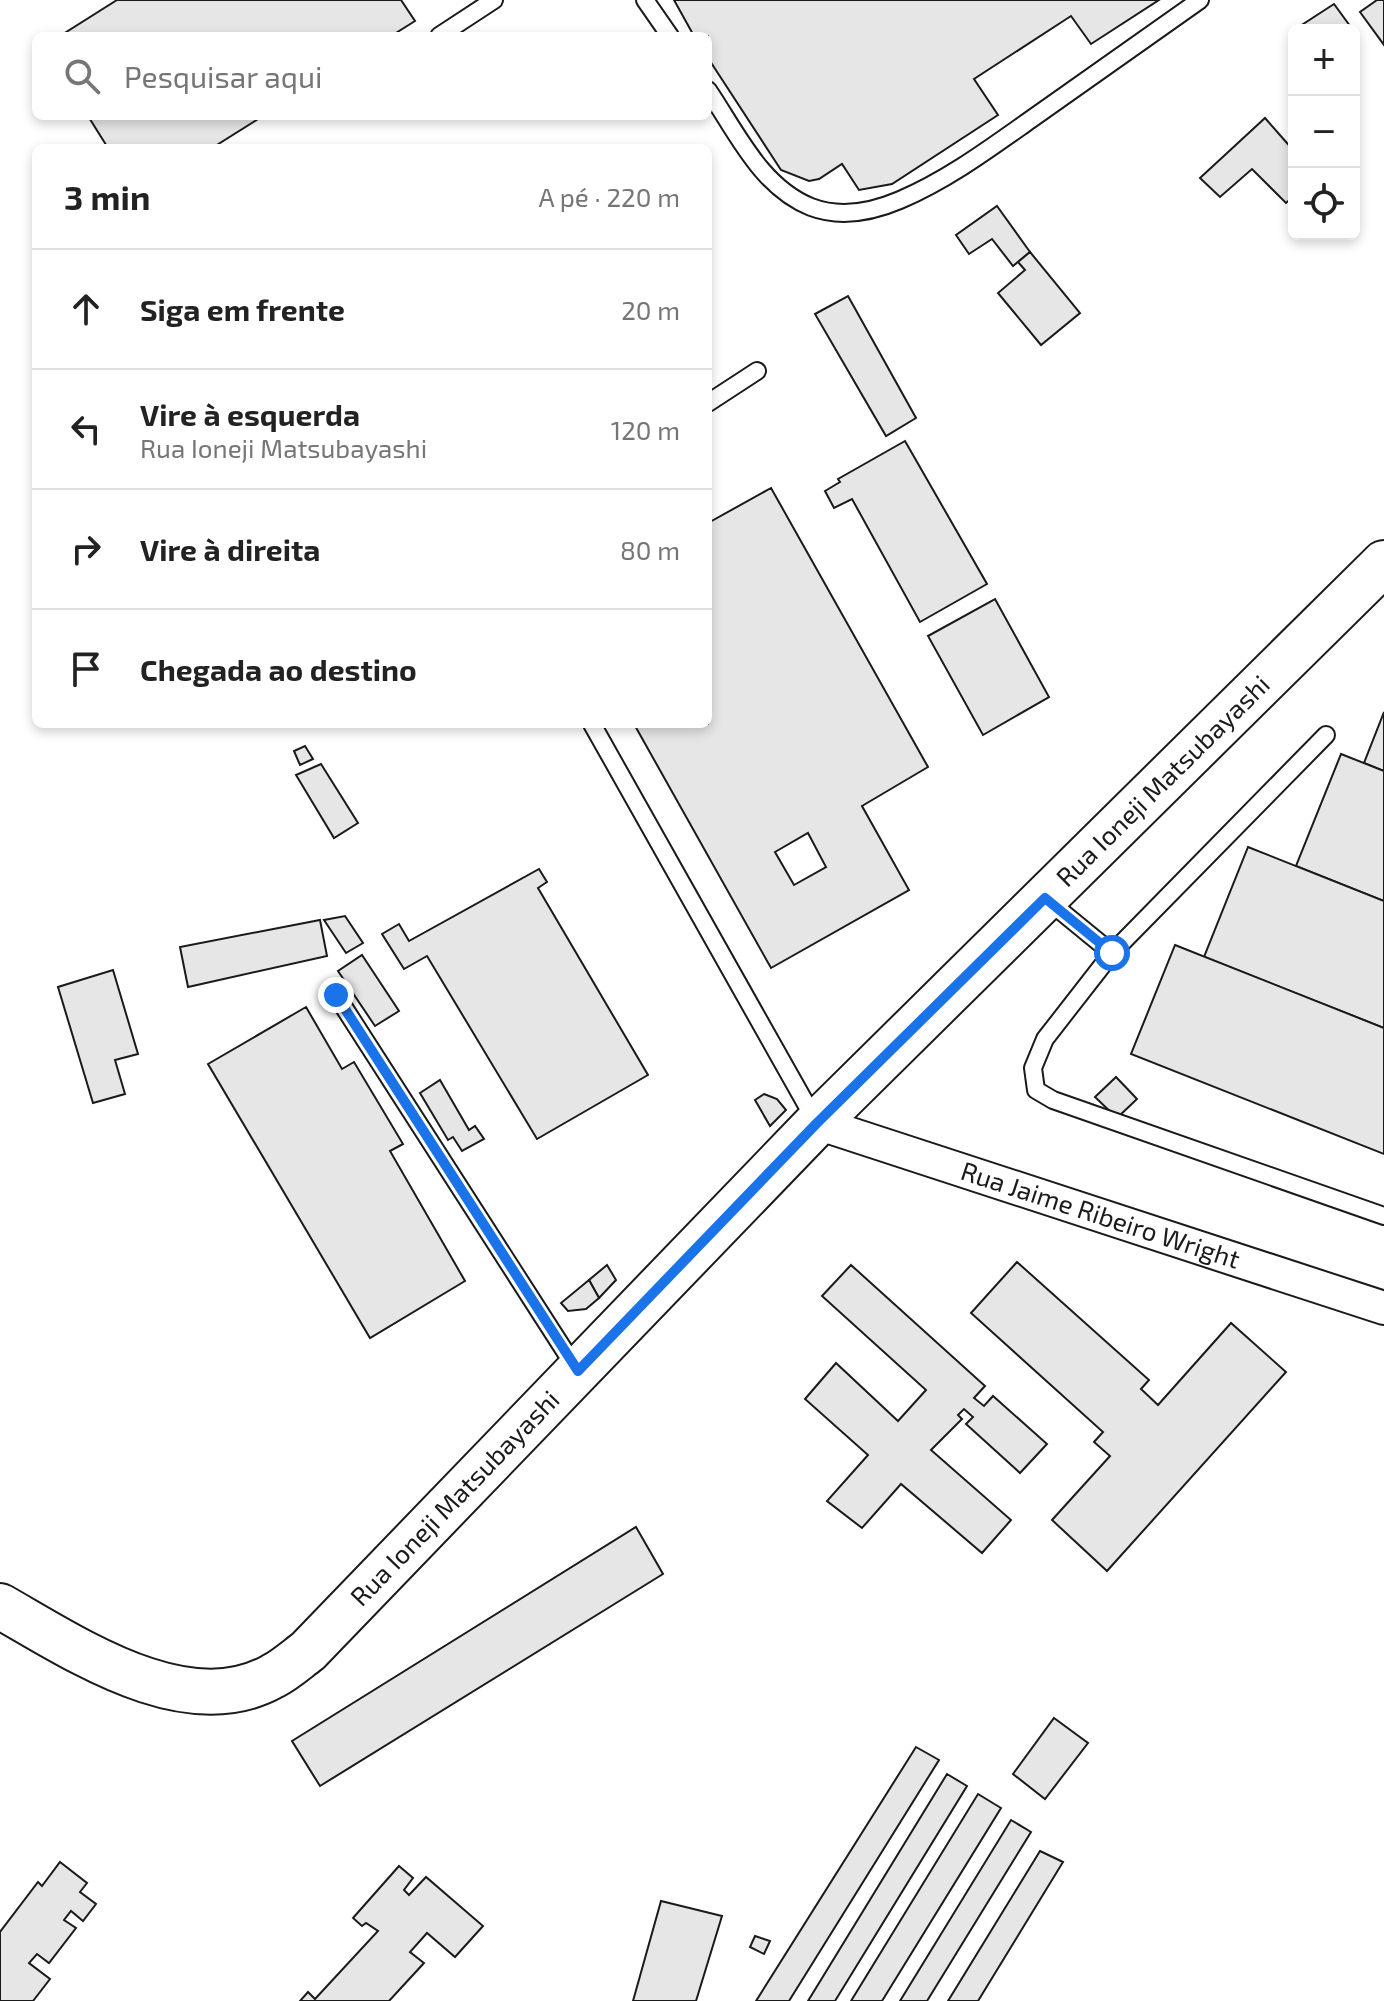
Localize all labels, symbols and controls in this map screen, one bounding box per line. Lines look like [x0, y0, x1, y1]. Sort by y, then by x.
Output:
map controls [1288, 24, 1360, 240]
button: + [1288, 24, 1360, 96]
search box [32, 32, 712, 120]
icon: search [60, 54, 104, 98]
text: Pesquisar aqui [124, 58, 322, 94]
button: − [1288, 96, 1360, 168]
button: locate [1288, 168, 1360, 240]
text: 3 min [64, 176, 150, 217]
text: A pé · 220 m [538, 181, 680, 212]
icon: ahead [64, 287, 108, 331]
text: Siga em frente [140, 291, 345, 327]
text: 20 m [621, 294, 680, 325]
text: Vire à esquerda [140, 396, 360, 432]
icon: left [64, 407, 108, 451]
text: 120 m [611, 414, 680, 445]
text: Rua Ioneji Matsubayashi [140, 432, 427, 463]
icon: right [64, 527, 108, 571]
text: Vire à direita [140, 531, 320, 567]
text: 80 m [620, 534, 680, 565]
icon: arrive [64, 647, 108, 691]
text: Chegada ao destino [140, 651, 417, 687]
street label: Rua Ioneji Matsubayashi [1049, 668, 1275, 892]
route start [1094, 935, 1130, 971]
route end [318, 977, 354, 1013]
street label: Rua Jaime Ribeiro Wright [957, 1154, 1244, 1274]
street label: Rua Ioneji Matsubayashi [343, 1383, 565, 1612]

